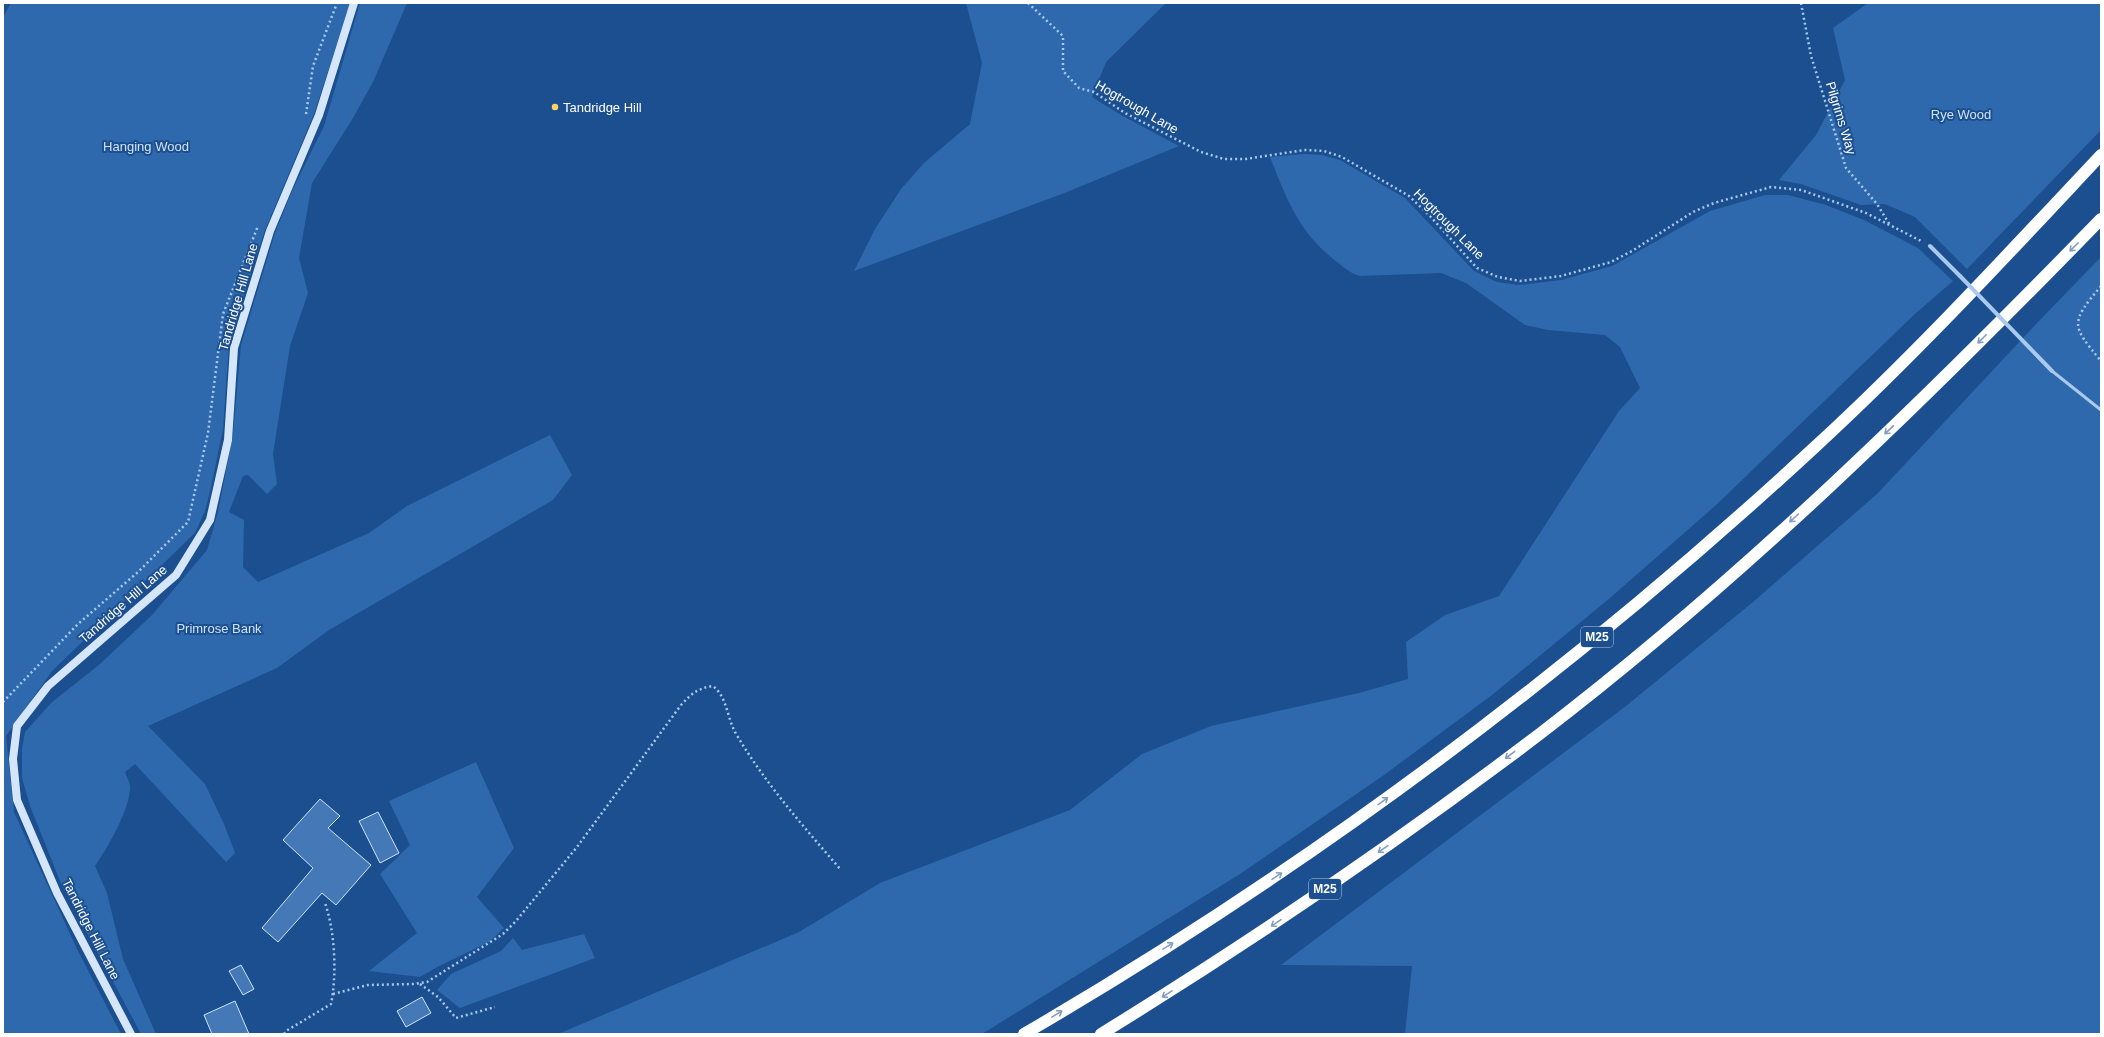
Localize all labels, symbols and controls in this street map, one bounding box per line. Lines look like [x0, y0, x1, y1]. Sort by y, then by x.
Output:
street label: Hogtrough Lane [1093, 77, 1181, 137]
street label: Pilgrims Way [1823, 80, 1859, 157]
place label: Tandridge Hill [563, 100, 642, 115]
marker: Tandridge Hill [550, 102, 560, 112]
park label: Rye Wood [1931, 107, 1991, 122]
park label: Hanging Wood [103, 139, 189, 154]
street label: Hogtrough Lane [1411, 186, 1487, 262]
street label: Tandridge Hill Lane [215, 241, 261, 353]
one-way arrow [2069, 242, 2079, 252]
one-way arrow [1977, 334, 1987, 344]
one-way arrow [1884, 425, 1894, 435]
one-way arrow [1789, 513, 1799, 523]
street label: Tandridge Hill Lane [76, 562, 170, 646]
park label: Primrose Bank [176, 621, 262, 636]
road number: M25 [1581, 627, 1613, 647]
one-way arrow [1505, 751, 1516, 760]
one-way arrow [1378, 797, 1389, 805]
one-way arrow [1377, 845, 1388, 853]
one-way arrow [1271, 871, 1283, 879]
street label: Tandridge Hill Lane [59, 876, 123, 982]
road number: M25 [1309, 879, 1341, 899]
one-way arrow [1270, 919, 1281, 927]
one-way arrow [1162, 942, 1174, 950]
one-way arrow [1161, 990, 1173, 998]
one-way arrow [1051, 1010, 1063, 1018]

